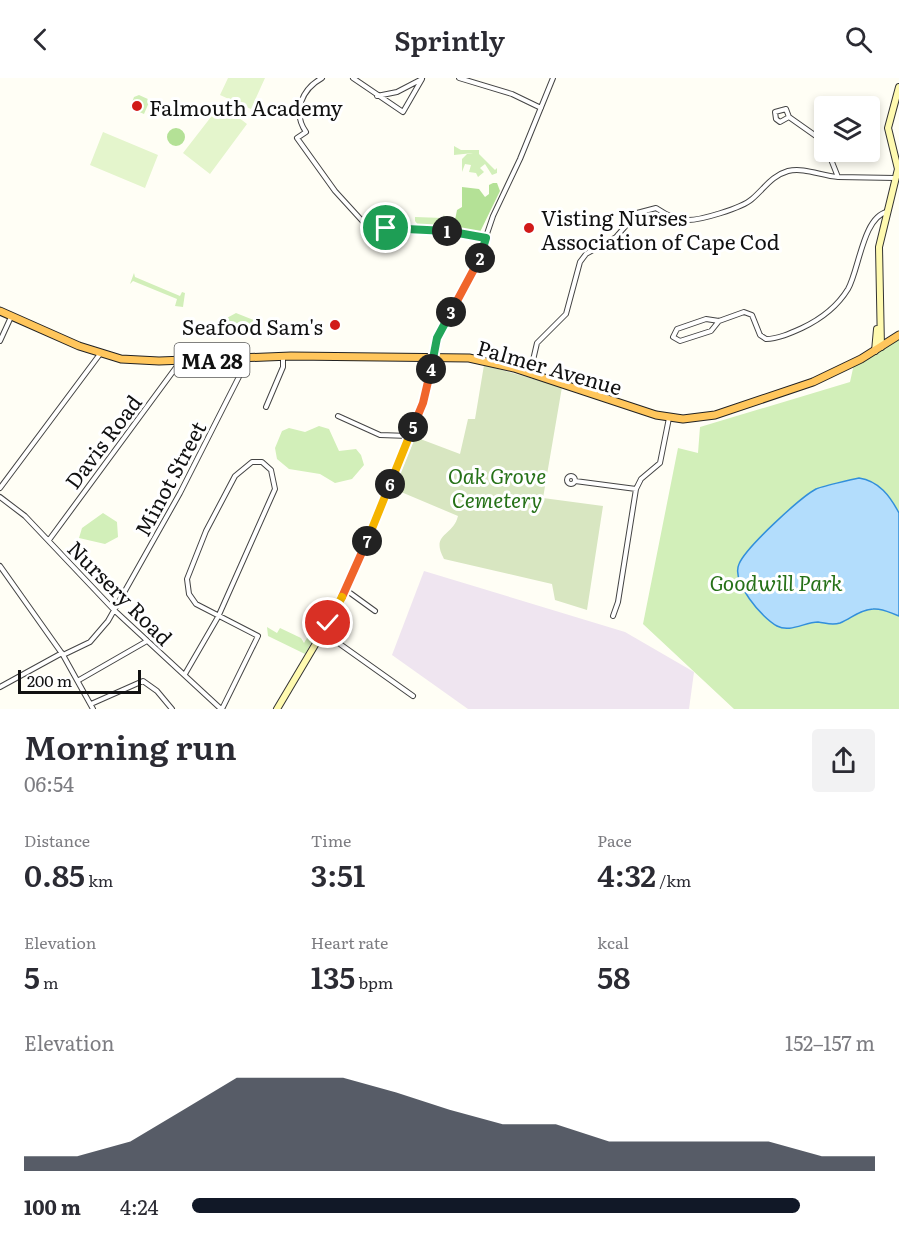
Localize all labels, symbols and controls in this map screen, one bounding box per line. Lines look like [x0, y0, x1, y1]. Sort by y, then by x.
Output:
text: Sprintly [394, 19, 505, 59]
icon: back [24, 23, 57, 56]
icon: search [842, 23, 875, 56]
place label: Falmouth Academy [149, 91, 344, 122]
map controls [814, 96, 880, 162]
button: layers [814, 96, 880, 162]
marker: Falmouth Academy [130, 99, 144, 113]
place label: Visting Nurses Association of Cape Cod [541, 201, 780, 256]
pin [360, 202, 411, 253]
icon: arrive [369, 211, 402, 244]
pin: 1 [432, 216, 462, 246]
text: 1 [444, 219, 450, 243]
marker: Visting Nurses Association of Cape Cod [522, 221, 536, 235]
pin: 2 [465, 243, 495, 273]
text: 2 [476, 246, 484, 270]
pin: 3 [436, 297, 466, 327]
text: 3 [447, 300, 455, 324]
place label: Seafood Sam's [182, 310, 323, 341]
marker: Seafood Sam's [328, 318, 342, 332]
street label: Palmer Avenue [474, 330, 626, 402]
road number: MA 28 [174, 343, 250, 377]
pin: 4 [416, 354, 446, 384]
text: 4 [426, 357, 436, 381]
street label: Davis Road [56, 387, 148, 494]
pin: 5 [398, 412, 428, 442]
street label: Minot Street [126, 414, 213, 541]
text: 5 [409, 415, 417, 439]
park label: Oak Grove Cemetery [448, 459, 546, 514]
pin: 6 [375, 469, 405, 499]
text: 6 [385, 472, 395, 496]
pin: 7 [352, 526, 382, 556]
text: 7 [363, 529, 371, 553]
street label: Nursery Road [61, 532, 181, 652]
park label: Goodwill Park [709, 566, 843, 597]
pin [302, 597, 353, 648]
icon: check [311, 606, 344, 639]
scale bar [18, 667, 141, 694]
text: 200 m [27, 668, 72, 692]
text: Morning run [24, 721, 237, 770]
button: share [812, 729, 875, 792]
text: 06:54 [24, 768, 74, 798]
text: Distance [24, 828, 90, 852]
text: Time [311, 828, 351, 852]
text: Pace [597, 828, 632, 852]
text: 0.85 [24, 852, 85, 896]
text: 3:51 [311, 852, 365, 896]
text: 4:32 [597, 852, 656, 896]
text: km [85, 868, 113, 892]
text: /km [656, 868, 691, 892]
text: Elevation [24, 930, 96, 954]
text: Heart rate [311, 930, 388, 954]
text: kcal [597, 930, 629, 954]
text: 5 [24, 954, 40, 998]
text: 135 [311, 954, 355, 998]
text: 58 [597, 954, 630, 998]
text: m [40, 970, 59, 994]
text: bpm [355, 970, 393, 994]
text: Elevation [24, 1027, 114, 1057]
text: 152–157 m [785, 1027, 875, 1057]
text: 100 m [24, 1191, 81, 1221]
text: 4:24 [120, 1191, 159, 1221]

